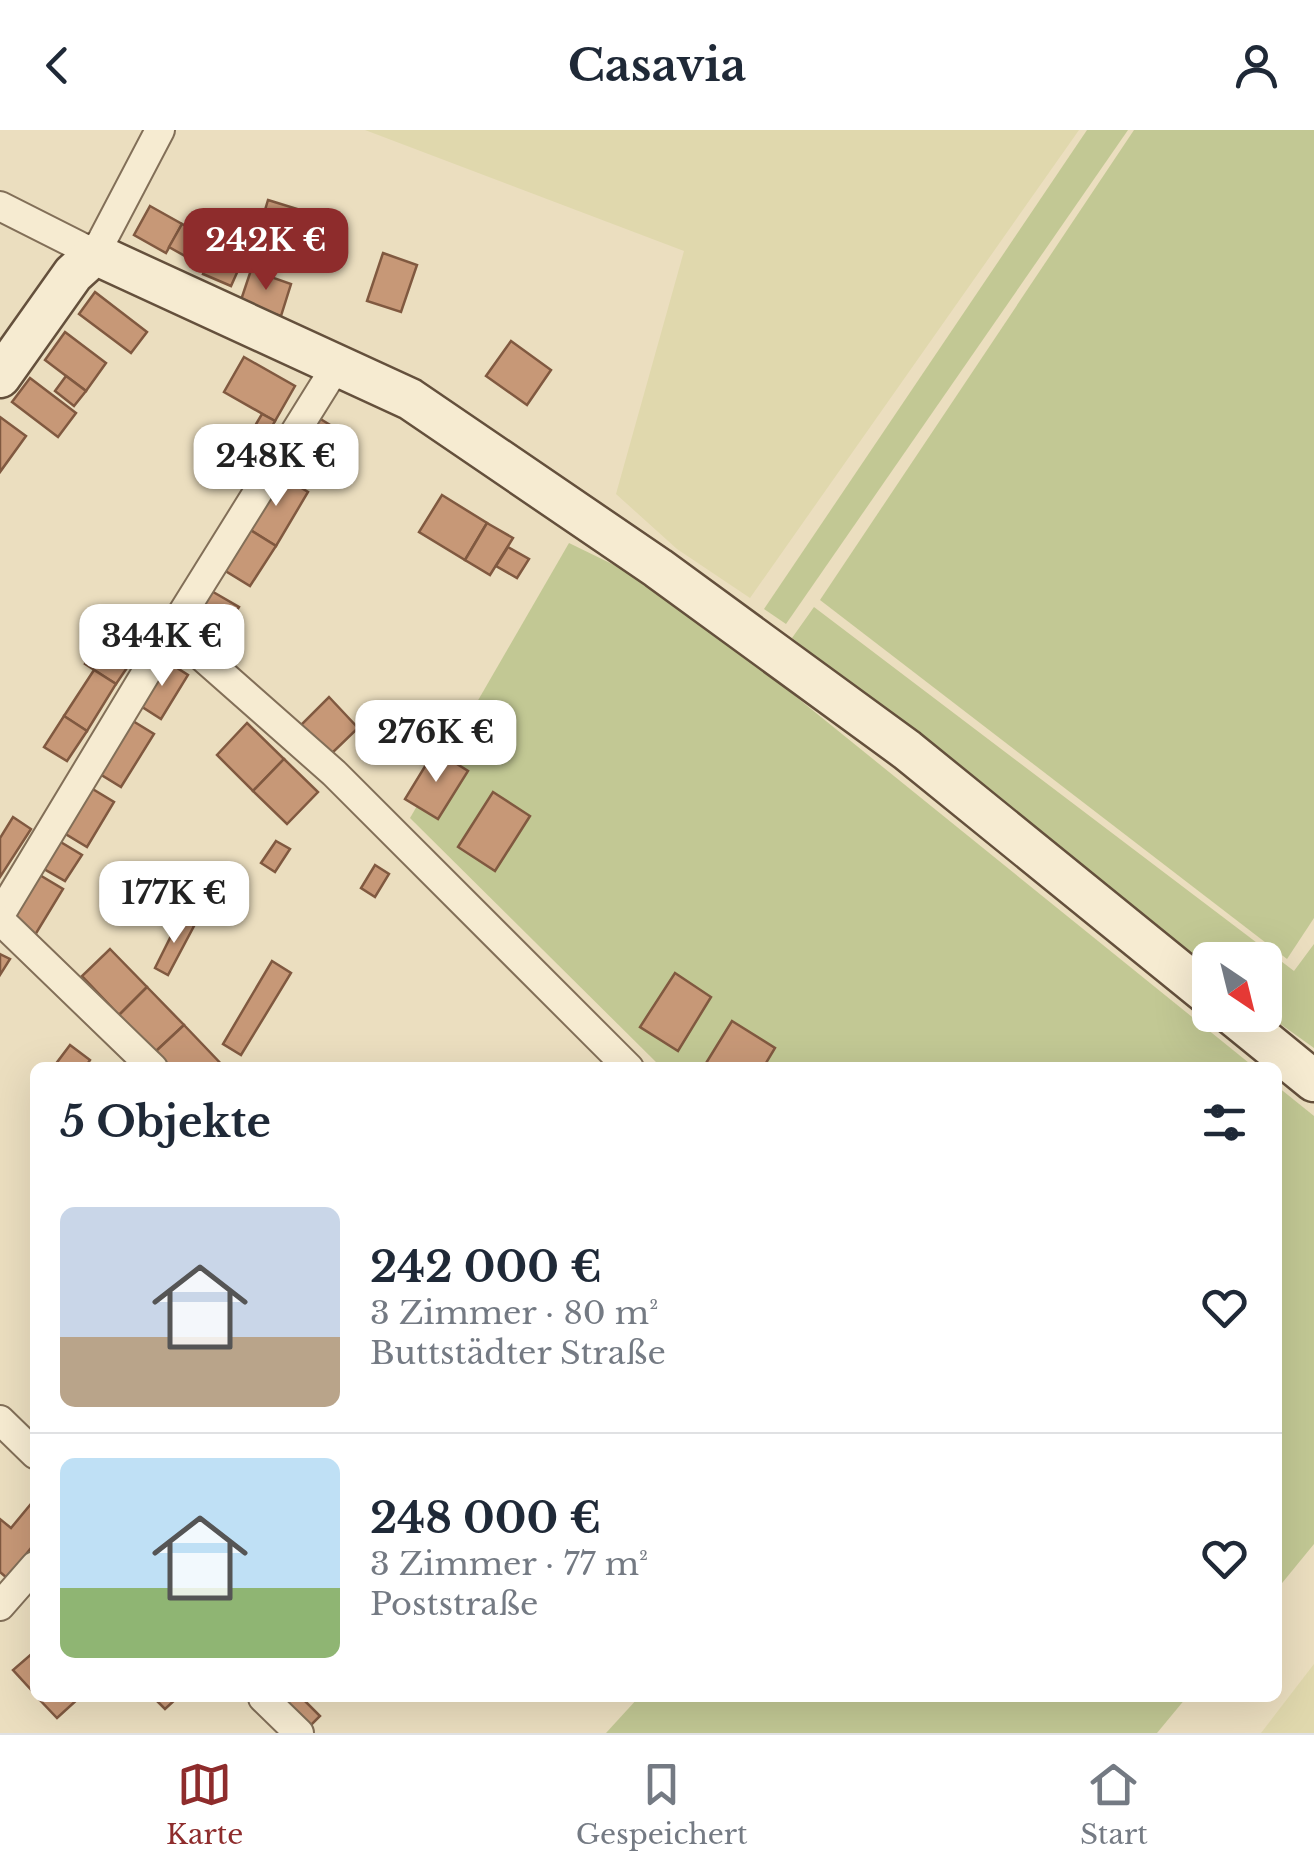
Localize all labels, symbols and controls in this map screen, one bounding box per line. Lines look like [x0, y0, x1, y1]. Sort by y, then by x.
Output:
text: Casavia [568, 37, 746, 93]
icon: back [30, 38, 85, 93]
icon: person [1229, 38, 1284, 93]
pin: 242K € [185, 208, 347, 293]
text: 242K € [205, 220, 327, 260]
pin: 248K € [195, 424, 357, 509]
text: 248K € [216, 436, 336, 476]
pin: 344K € [81, 604, 243, 689]
text: 344K € [101, 616, 223, 656]
pin: 276K € [355, 700, 517, 785]
text: 276K € [377, 712, 495, 752]
pin: 177K € [93, 861, 255, 946]
text: 177K € [121, 873, 227, 913]
north arrow [1192, 942, 1282, 1032]
map controls [1192, 942, 1282, 1032]
icon: filters [1197, 1095, 1252, 1150]
text: 5 Objekte [60, 1096, 271, 1148]
text: 242 000 € [370, 1241, 602, 1293]
icon: home [140, 1247, 260, 1367]
icon: heart [1197, 1280, 1252, 1335]
text: 3 Zimmer · 80 m² [370, 1293, 658, 1333]
text: Buttstädter Straße [370, 1333, 666, 1373]
text: 248 000 € [370, 1492, 601, 1544]
icon: home [140, 1498, 260, 1618]
icon: heart [1197, 1531, 1252, 1586]
text: 3 Zimmer · 77 m² [370, 1544, 648, 1584]
text: Poststraße [370, 1584, 538, 1624]
tab: Karte [166, 1757, 243, 1852]
tab: Gespeichert [576, 1757, 748, 1852]
tab: Start [1080, 1757, 1148, 1852]

